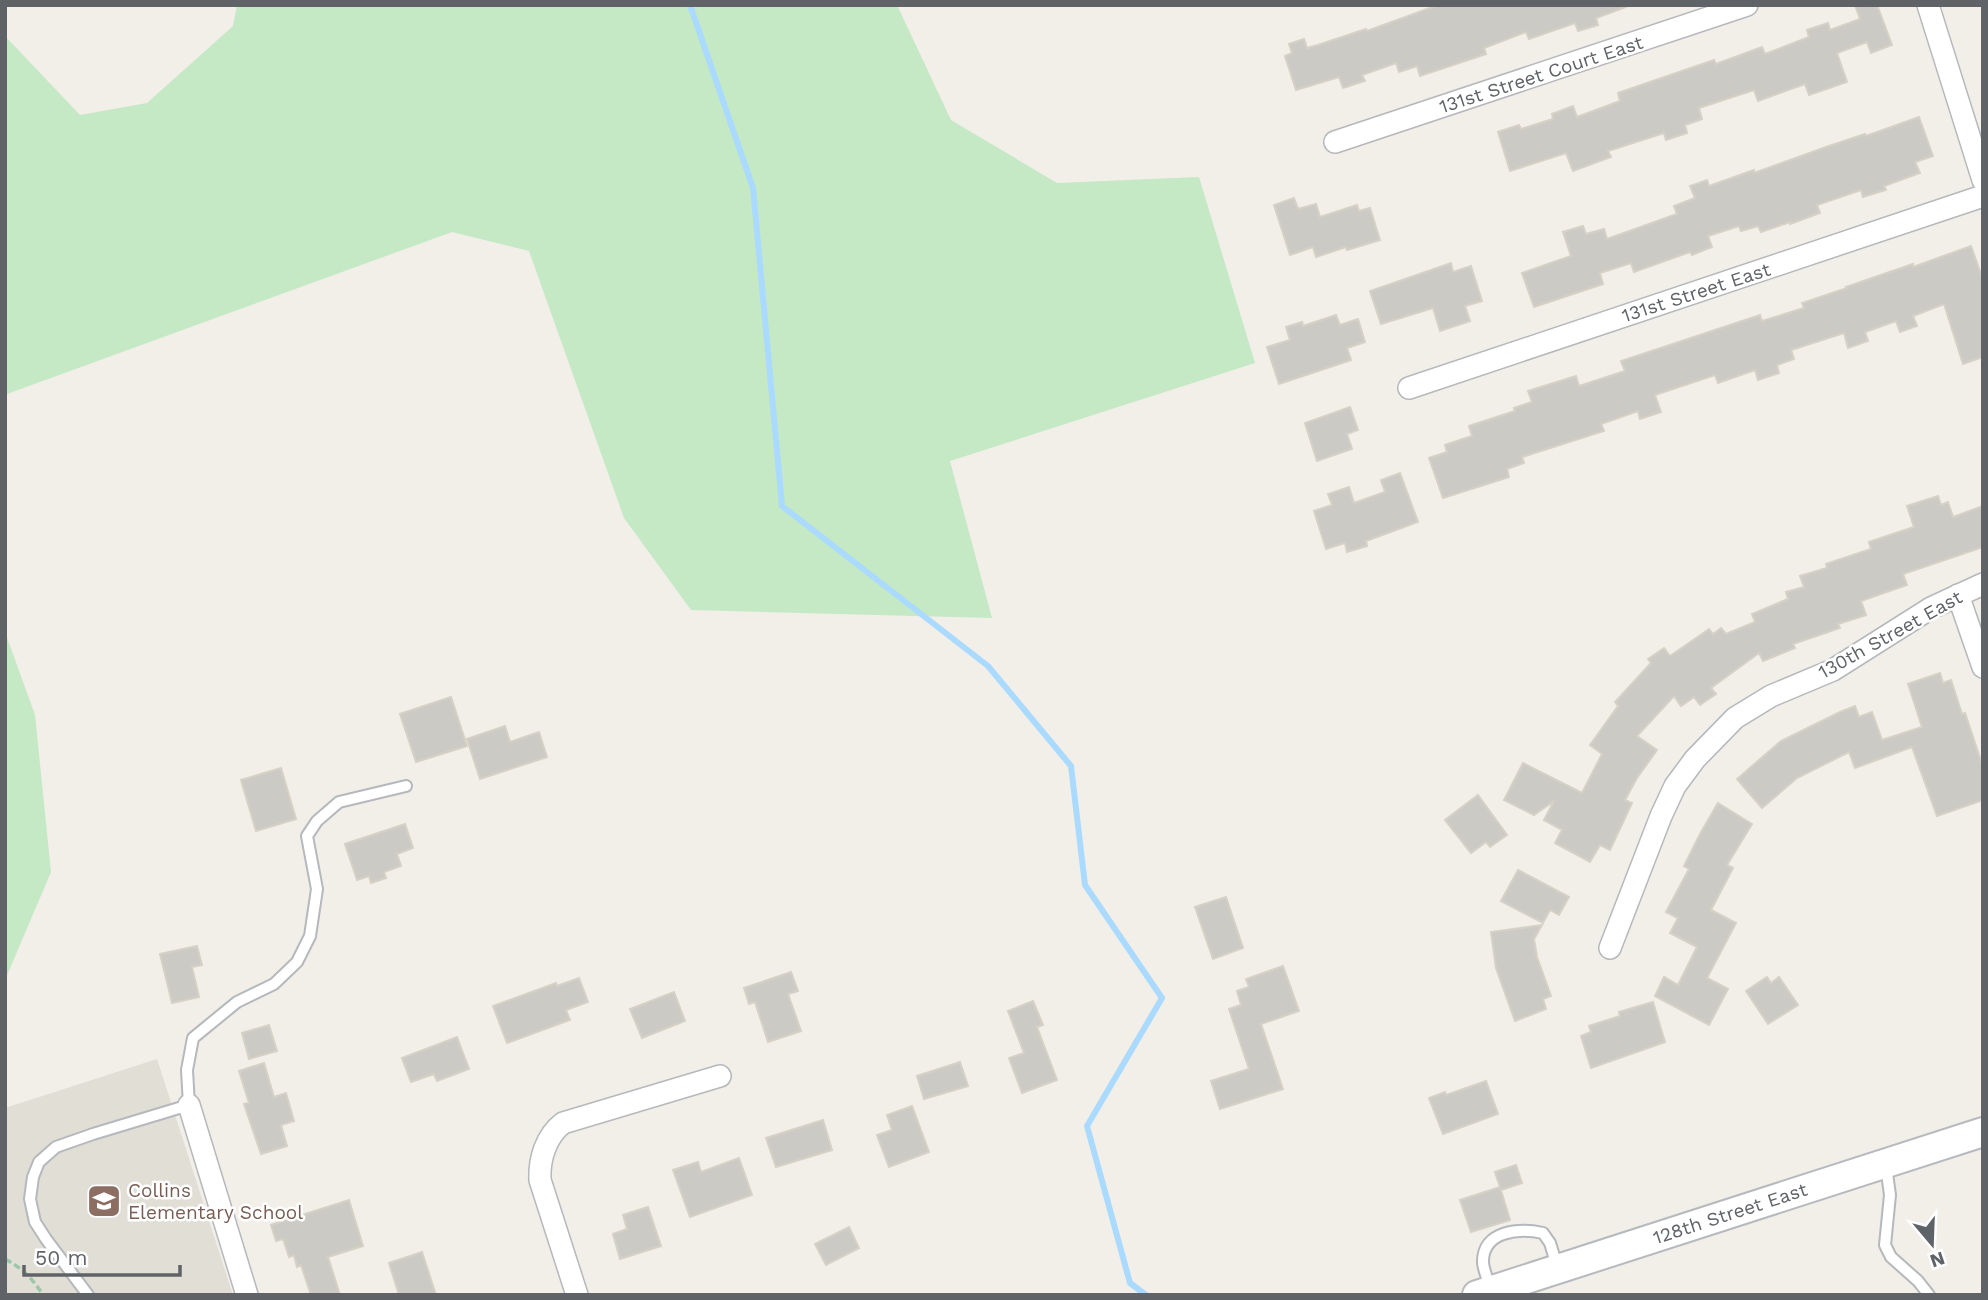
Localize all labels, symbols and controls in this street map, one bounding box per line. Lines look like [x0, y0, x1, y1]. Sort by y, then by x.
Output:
street label: 131st Street Court East [1436, 31, 1646, 118]
street label: 131st Street East [1619, 258, 1773, 327]
street label: 130th Street East [1814, 585, 1966, 684]
street label: 128th Street East [1650, 1178, 1810, 1249]
place label: Collins Elementary School [128, 1179, 303, 1224]
school or university icon: Collins Elementary School [85, 1182, 123, 1220]
north arrow [1897, 1209, 1967, 1279]
scale bar [24, 1234, 180, 1278]
text: 50 m [35, 1245, 87, 1270]
text: N [1927, 1246, 1948, 1273]

